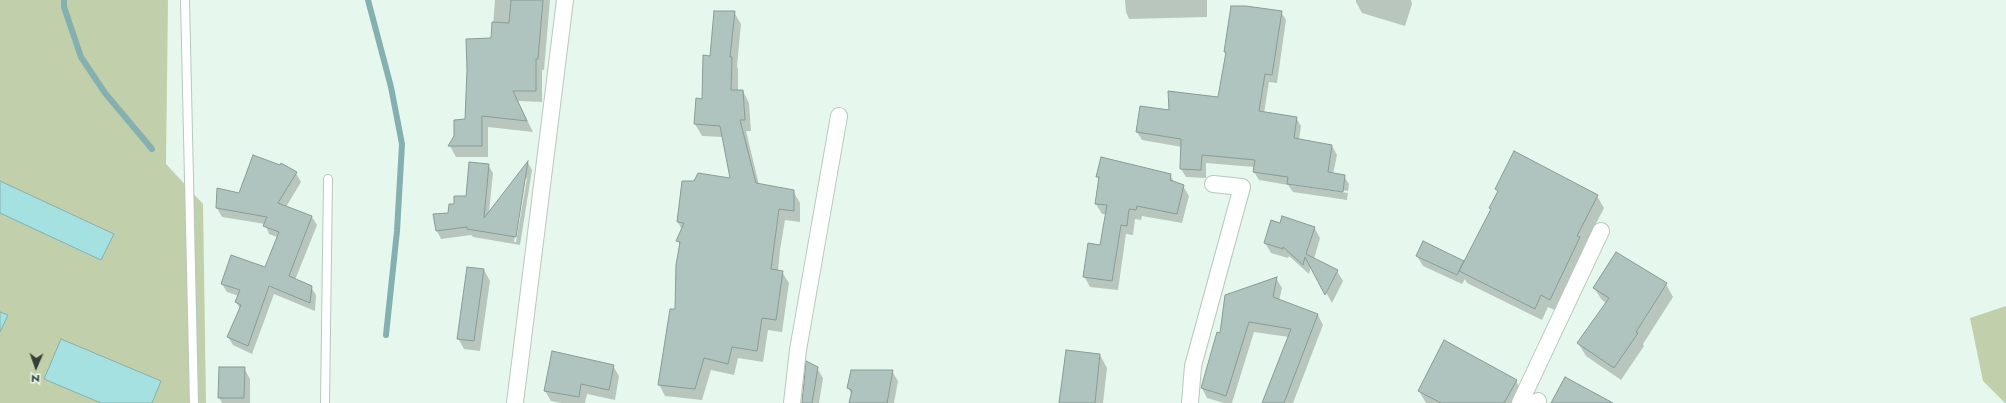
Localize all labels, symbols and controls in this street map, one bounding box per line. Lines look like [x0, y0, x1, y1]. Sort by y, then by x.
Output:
north arrow [16, 347, 56, 387]
text: N [31, 371, 40, 387]

